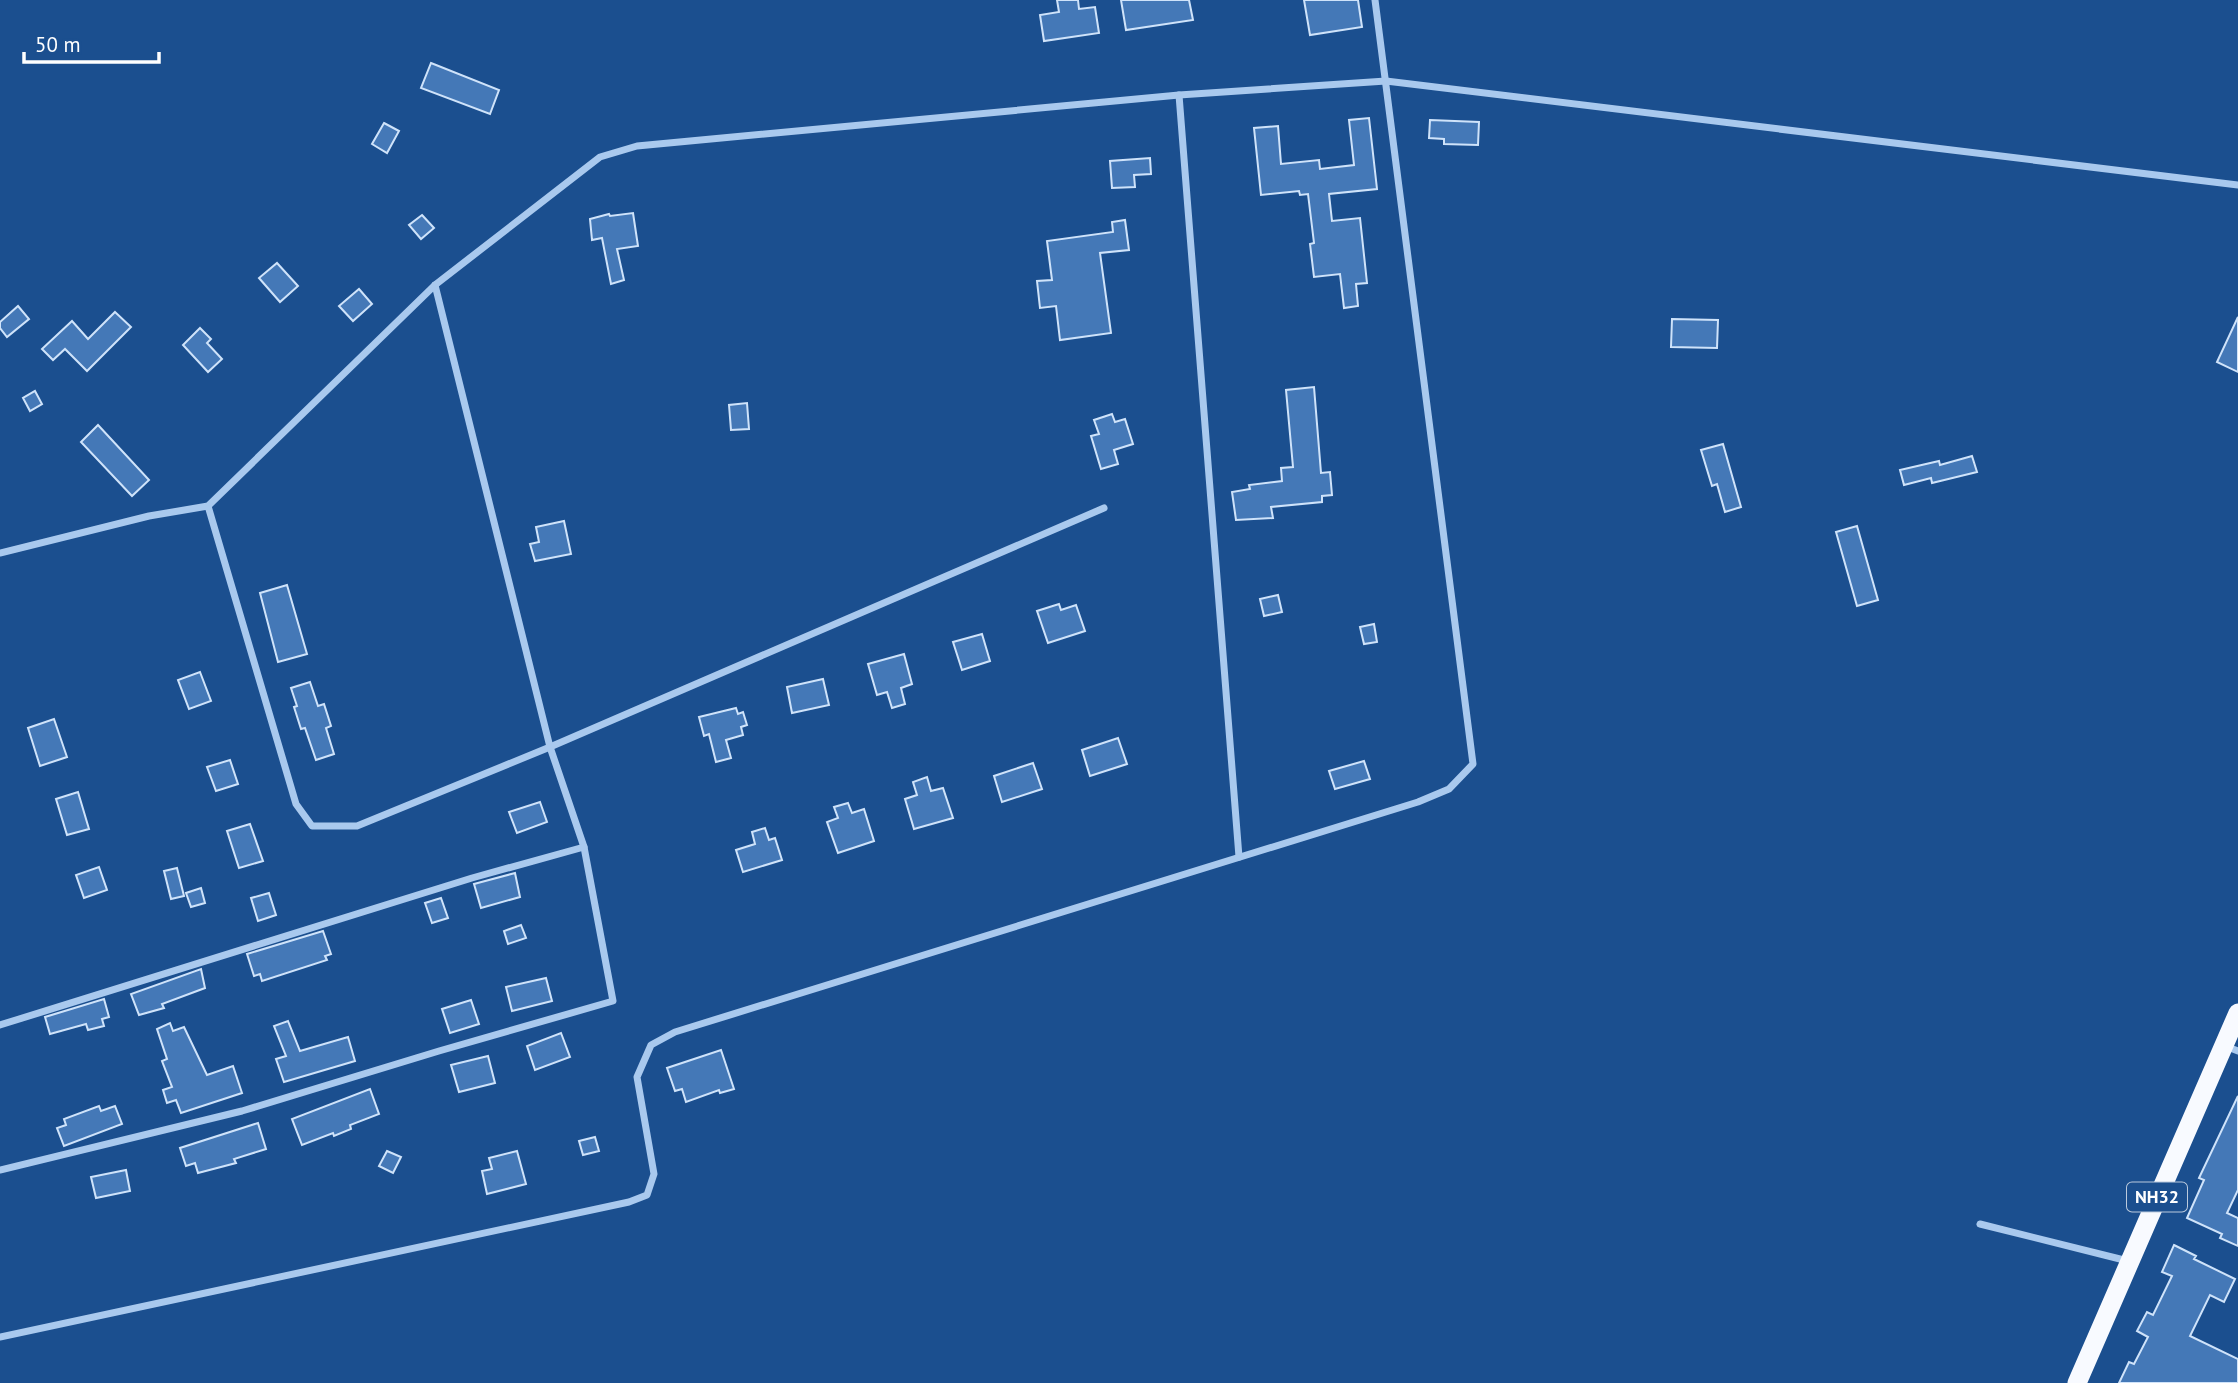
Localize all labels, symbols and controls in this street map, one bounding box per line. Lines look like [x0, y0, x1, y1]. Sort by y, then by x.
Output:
scale bar [24, 21, 159, 65]
text: 50 m [35, 31, 81, 58]
road number: NH32 [2127, 1182, 2187, 1212]

